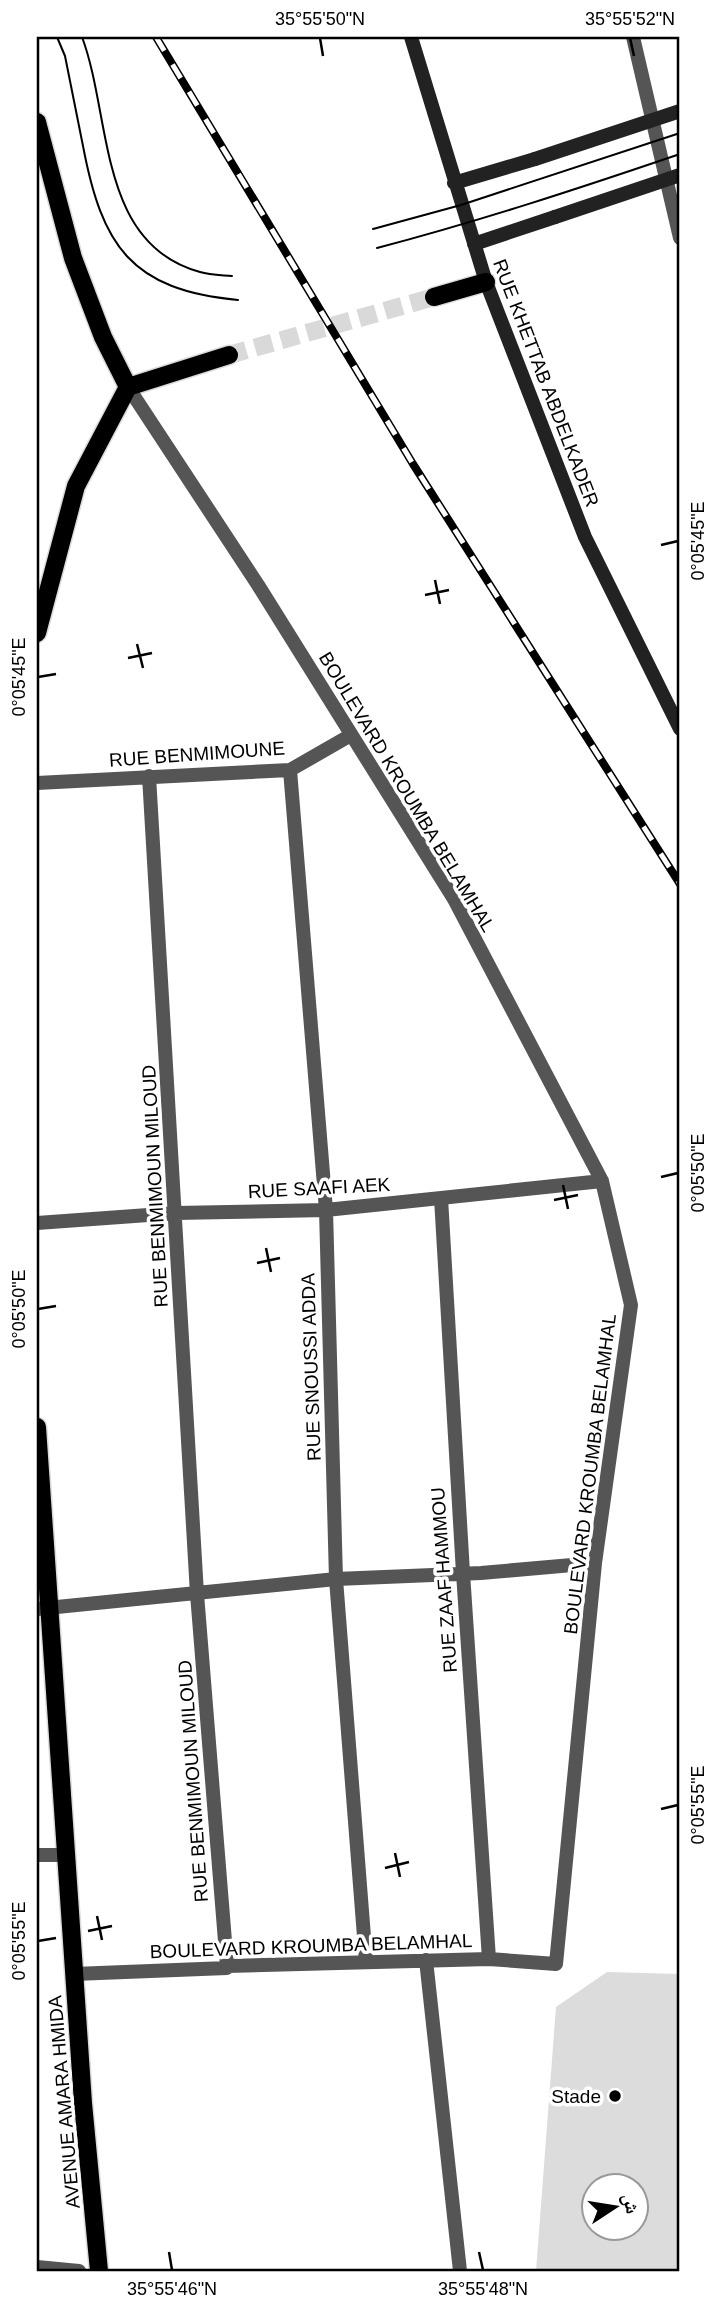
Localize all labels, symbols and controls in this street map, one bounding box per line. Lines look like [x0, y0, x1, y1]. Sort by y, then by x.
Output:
text: 35°55'50"N [275, 9, 365, 29]
text: 35°55'52"N [585, 9, 675, 29]
street label: RUE KHETTAB ABDELKADER [489, 256, 603, 510]
text: 0°05'45"E [688, 501, 708, 581]
text: 0°05'45"E [9, 637, 29, 717]
street label: BOULEVARD KROUMBA BELAMHAL [315, 648, 499, 936]
street label: RUE BENMIMOUNE [108, 737, 286, 771]
street label: RUE BENMIMOUN MILOUD [138, 1064, 172, 1308]
text: 0°05'50"E [688, 1133, 708, 1213]
street label: RUE SAAFI AEK [247, 1174, 391, 1202]
text: 0°05'50"E [9, 1269, 29, 1349]
street label: RUE SNOUSSI ADDA [297, 1272, 325, 1461]
street label: BOULEVARD KROUMBA BELAMHAL [560, 1313, 620, 1635]
street label: RUE ZAAF HAMMOU [427, 1487, 461, 1673]
street label: RUE BENMIMOUN MILOUD [174, 1659, 212, 1903]
text: 0°05'55"E [688, 1765, 708, 1845]
text: 0°05'55"E [9, 1901, 29, 1981]
street label: BOULEVARD KROUMBA BELAMHAL [149, 1930, 473, 1962]
street label: AVENUE AMARA HMIDA [44, 1994, 84, 2210]
place label: Stade [551, 2086, 601, 2107]
marker: Stade [607, 2088, 623, 2104]
north arrow [580, 2172, 650, 2242]
text: ش [618, 2192, 644, 2216]
text: 35°55'46"N [127, 2279, 217, 2299]
text: 35°55'48"N [438, 2279, 528, 2299]

